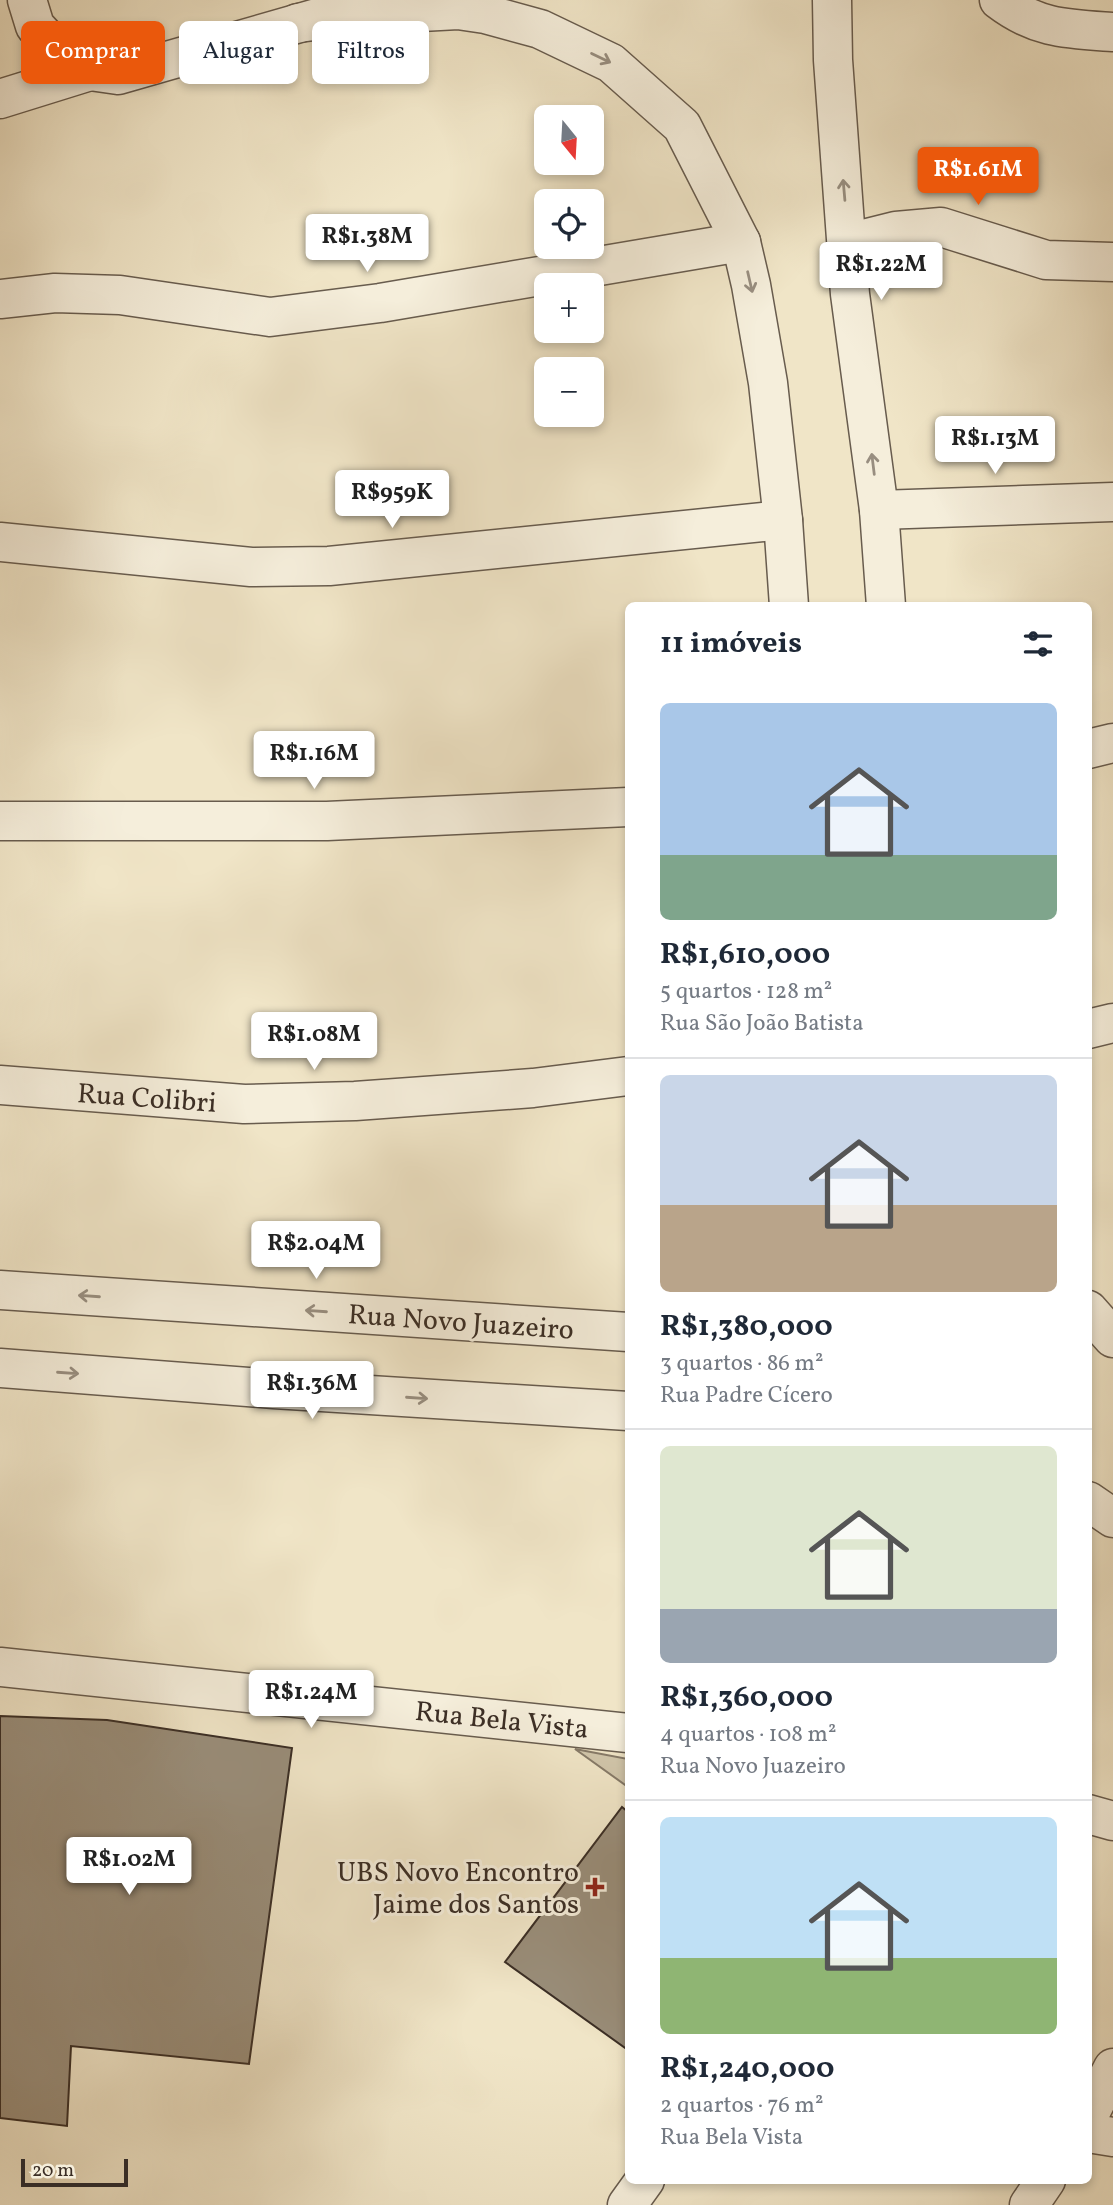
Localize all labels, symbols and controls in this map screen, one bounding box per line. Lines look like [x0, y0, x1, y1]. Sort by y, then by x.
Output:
chip: Comprar [21, 21, 165, 84]
chip: Alugar [179, 21, 298, 84]
chip: Filtros [312, 21, 429, 84]
one-way arrow [590, 52, 611, 66]
north arrow [534, 105, 604, 175]
map controls [534, 105, 604, 427]
pin: R$1.61M [913, 148, 1043, 207]
text: R$1.61M [934, 154, 1022, 186]
one-way arrow [837, 179, 850, 201]
button: locate [534, 189, 604, 259]
pin: R$1.38M [302, 215, 432, 274]
text: R$1.38M [322, 221, 412, 253]
pin: R$1.22M [816, 243, 946, 302]
text: R$1.22M [836, 249, 926, 281]
one-way arrow [744, 270, 757, 293]
button: + [534, 273, 604, 343]
button: − [534, 357, 604, 427]
pin: R$1.13M [930, 416, 1060, 476]
text: R$1.13M [951, 423, 1039, 455]
one-way arrow [866, 454, 879, 476]
pin: R$959K [335, 470, 449, 530]
text: R$959K [351, 477, 433, 509]
text: 11 imóveis [660, 623, 802, 665]
icon: filters [1019, 625, 1057, 663]
pin: R$1.16M [249, 732, 379, 791]
text: R$1.16M [270, 738, 358, 770]
icon: home [796, 749, 922, 875]
text: R$1,610,000 [660, 934, 830, 976]
text: 5 quartos · 128 m² [660, 976, 832, 1008]
text: Rua São João Batista [660, 1008, 864, 1040]
pin: R$1.08M [249, 1012, 379, 1072]
text: R$1.08M [267, 1019, 361, 1051]
street label: Rua Colibri [76, 1075, 218, 1124]
icon: home [796, 1121, 922, 1247]
pin: R$2.04M [251, 1222, 381, 1281]
text: R$2.04M [267, 1228, 365, 1260]
one-way arrow [78, 1289, 101, 1302]
street label: Rua Novo Juazeiro [347, 1296, 575, 1351]
one-way arrow [305, 1304, 327, 1317]
text: R$1,380,000 [660, 1306, 833, 1348]
text: 3 quartos · 86 m² [660, 1348, 823, 1380]
pin: R$1.36M [247, 1362, 377, 1421]
one-way arrow [56, 1367, 79, 1380]
text: R$1.36M [267, 1368, 357, 1400]
text: Rua Padre Cícero [660, 1380, 833, 1412]
one-way arrow [405, 1391, 428, 1404]
icon: home [796, 1492, 922, 1618]
pin: R$1.24M [246, 1670, 376, 1730]
text: R$1.24M [265, 1677, 357, 1709]
text: R$1,360,000 [660, 1677, 833, 1719]
street label: Rua Bela Vista [413, 1693, 590, 1750]
text: 4 quartos · 108 m² [660, 1719, 836, 1751]
text: Rua Novo Juazeiro [660, 1751, 846, 1783]
pin: R$1.02M [64, 1838, 194, 1897]
text: R$1.02M [82, 1844, 176, 1876]
place label: UBS Novo Encontro Jaime dos Santos [337, 1854, 579, 1925]
icon: home [796, 1863, 922, 1989]
marker: UBS Novo Encontro Jaime dos Santos [585, 1877, 605, 1897]
text: R$1,240,000 [660, 2048, 834, 2090]
text: 2 quartos · 76 m² [660, 2090, 823, 2122]
text: Rua Bela Vista [660, 2122, 803, 2154]
scale bar [21, 2156, 128, 2188]
text: 20 m [32, 2158, 74, 2184]

